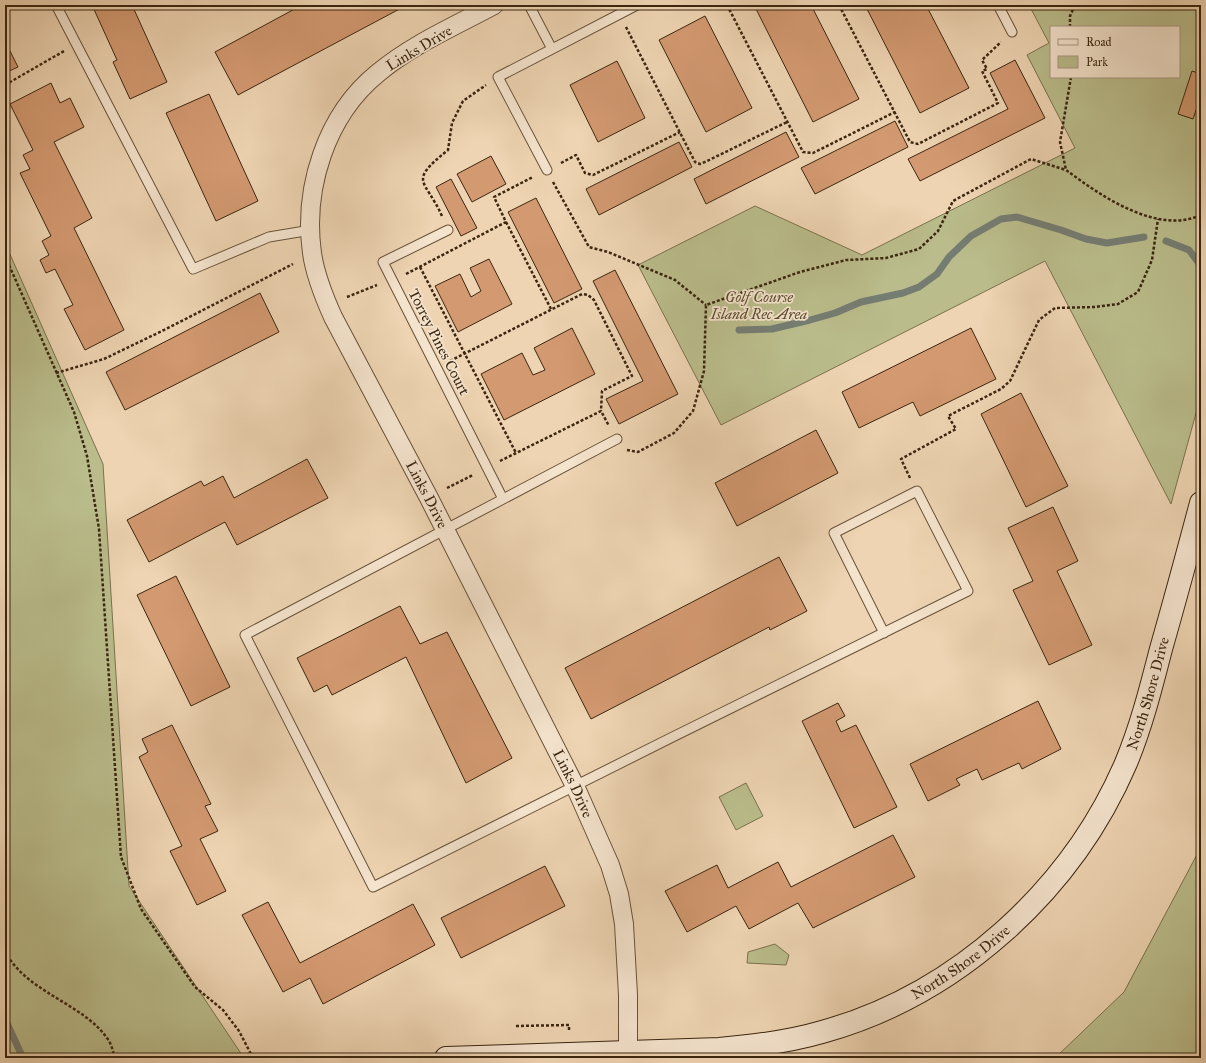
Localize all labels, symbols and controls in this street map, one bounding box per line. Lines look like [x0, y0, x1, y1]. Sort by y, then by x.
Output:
street label: Links Drive [383, 21, 455, 75]
legend [1050, 26, 1180, 78]
text: Road [1086, 35, 1112, 49]
text: Park [1086, 55, 1108, 69]
street label: Torrey Pines Court [404, 286, 474, 399]
park label: Golf Course Island Rec Area [710, 288, 807, 323]
street label: Links Drive [402, 458, 452, 531]
street label: North Shore Drive [1123, 635, 1173, 753]
street label: Links Drive [549, 746, 597, 821]
street label: North Shore Drive [908, 921, 1014, 1003]

